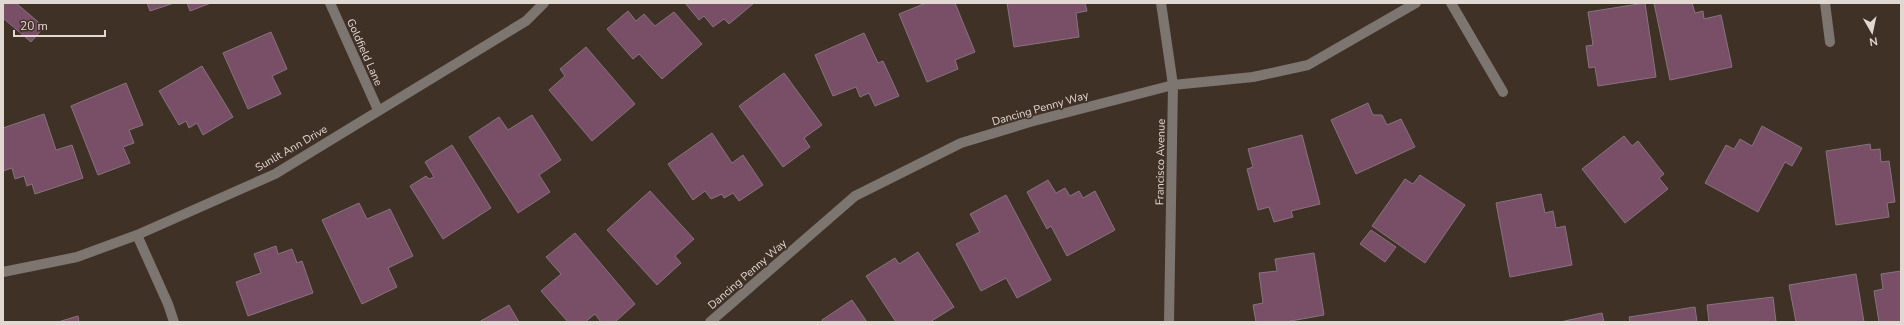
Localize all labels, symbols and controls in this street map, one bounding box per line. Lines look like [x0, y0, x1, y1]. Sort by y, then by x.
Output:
scale bar [14, 12, 105, 38]
north arrow [1852, 12, 1892, 52]
street label: Goldfield Lane [343, 16, 386, 88]
text: 20 m [20, 18, 48, 34]
text: N [1868, 33, 1879, 49]
street label: Dancing Penny Way [990, 87, 1091, 129]
street label: Francisco Avenue [1152, 119, 1169, 205]
street label: Sunlit Ann Drive [252, 122, 330, 175]
street label: Dancing Penny Way [705, 236, 790, 313]

